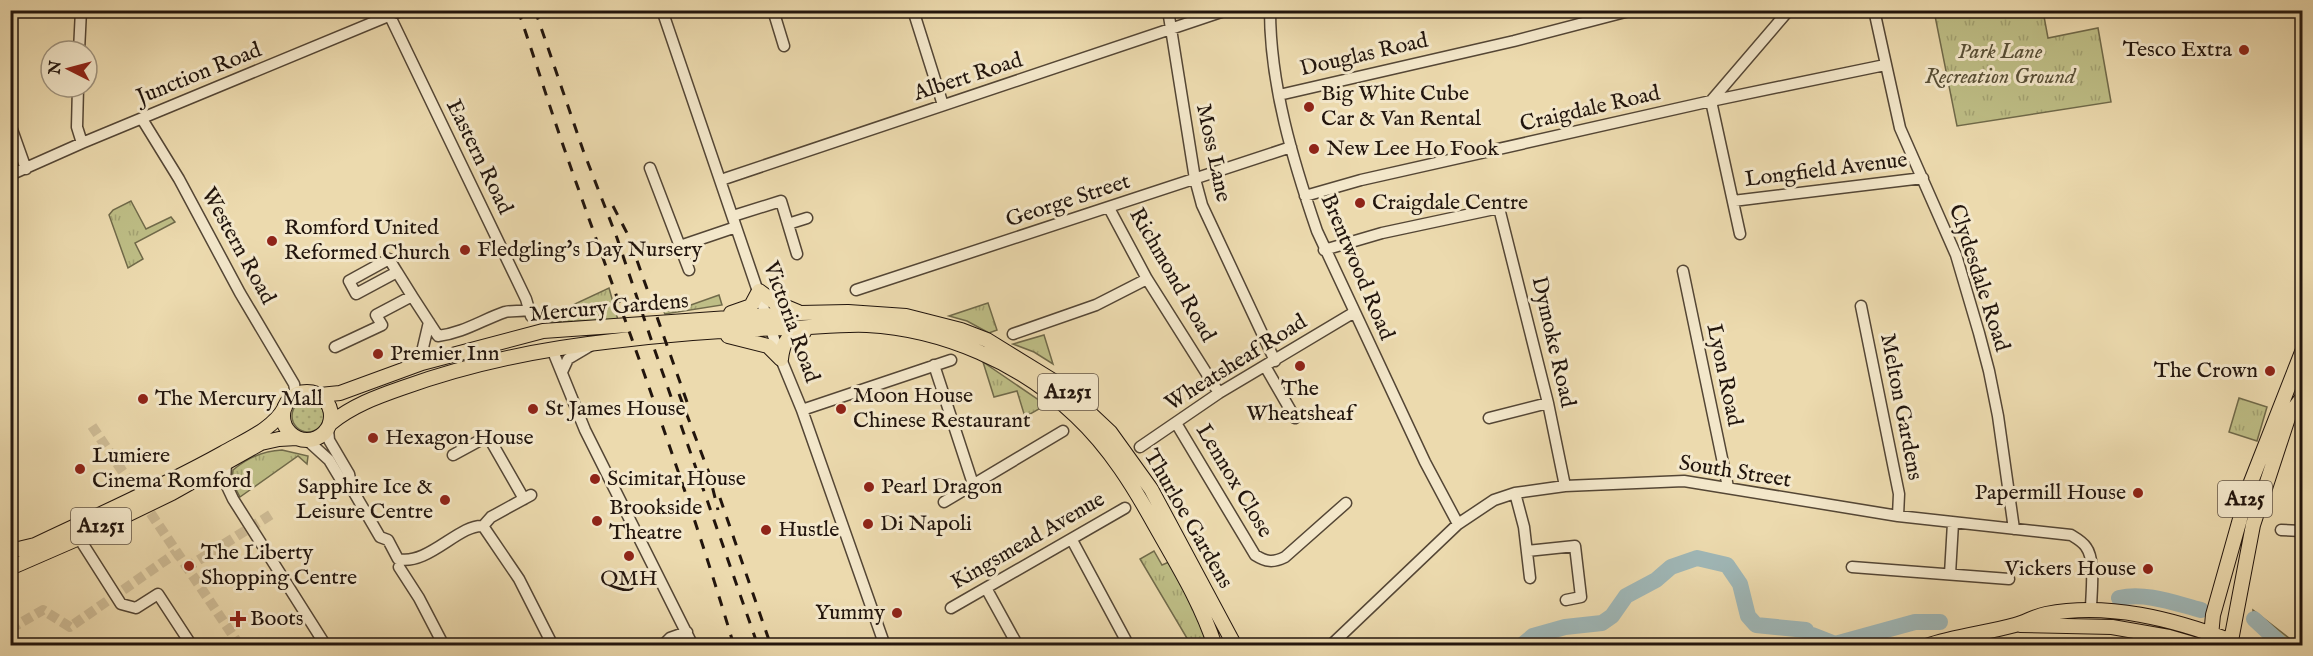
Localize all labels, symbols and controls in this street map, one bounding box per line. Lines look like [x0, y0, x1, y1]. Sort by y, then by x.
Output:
street label: Douglas Road [1297, 27, 1431, 83]
street label: Junction Road [130, 36, 266, 113]
place label: Tesco Extra [2123, 36, 2232, 64]
park label: Park Lane Recreation Ground [1925, 38, 2077, 91]
north arrow [39, 39, 99, 99]
marker: Tesco Extra [2237, 43, 2251, 57]
street label: Albert Road [909, 46, 1026, 108]
text: N [45, 60, 67, 77]
street label: Craigdale Road [1517, 79, 1663, 139]
place label: Big White Cube Car & Van Rental [1321, 80, 1481, 133]
street label: Eastern Road [439, 95, 519, 219]
marker: Big White Cube Car & Van Rental [1302, 100, 1316, 114]
street label: Moss Lane [1189, 101, 1237, 205]
place label: New Lee Ho Fook [1326, 135, 1499, 163]
marker: New Lee Ho Fook [1307, 142, 1321, 156]
street label: Longfield Avenue [1743, 146, 1909, 194]
street label: George Street [1002, 168, 1134, 234]
street label: Western Road [194, 182, 282, 310]
place label: Craigdale Centre [1372, 189, 1528, 217]
street label: Brentwood Road [1314, 190, 1401, 345]
marker: Craigdale Centre [1353, 196, 1367, 210]
street label: Clydesdale Road [1942, 201, 2016, 355]
street label: Richmond Road [1122, 203, 1222, 347]
place label: Romford United Reformed Church [284, 214, 450, 267]
marker: Romford United Reformed Church [265, 234, 279, 248]
place label: Fledgling's Day Nursery [477, 236, 702, 264]
marker: Fledgling's Day Nursery [458, 243, 472, 257]
street label: Victoria Road [756, 257, 826, 387]
street label: Dymoke Road [1524, 274, 1582, 410]
street label: Mercury Gardens [528, 287, 690, 329]
street label: Wheatsheaf Road [1160, 308, 1312, 418]
street label: Lyon Road [1700, 321, 1749, 429]
street label: Melton Gardens [1873, 331, 1929, 483]
place label: Premier Inn [390, 340, 500, 368]
marker: Premier Inn [371, 347, 385, 361]
place label: The Crown [2154, 357, 2258, 385]
marker: The Wheatsheaf [1293, 359, 1307, 373]
marker: The Crown [2263, 364, 2277, 378]
road number: A1251 [1038, 374, 1098, 410]
place label: The Wheatsheaf [1246, 375, 1358, 428]
place label: Moon House Chinese Restaurant [853, 382, 1031, 435]
place label: The Mercury Mall [155, 385, 323, 413]
marker: The Mercury Mall [136, 392, 150, 406]
place label: St James House [545, 395, 686, 423]
marker: St James House [526, 402, 540, 416]
marker: Moon House Chinese Restaurant [834, 402, 848, 416]
street label: Lennox Close [1189, 419, 1279, 543]
place label: Hexagon House [385, 424, 534, 452]
marker: Hexagon House [366, 431, 380, 445]
place label: Lumiere Cinema Romford [92, 442, 252, 495]
street label: Thurloe Gardens [1137, 444, 1239, 594]
street label: South Street [1677, 449, 1794, 495]
marker: Lumiere Cinema Romford [73, 462, 87, 476]
place label: Scimitar House [607, 465, 746, 493]
marker: Scimitar House [588, 472, 602, 486]
place label: Sapphire Ice & Leisure Centre [296, 473, 433, 526]
place label: Pearl Dragon [881, 473, 1003, 501]
place label: Papermill House [1975, 479, 2126, 507]
marker: Pearl Dragon [862, 480, 876, 494]
road number: A125 [2218, 481, 2272, 517]
street label: Kingsmead Avenue [946, 486, 1110, 596]
marker: Papermill House [2131, 486, 2145, 500]
marker: Sapphire Ice & Leisure Centre [438, 493, 452, 507]
place label: Brookside Theatre [609, 494, 702, 547]
road number: A1251 [71, 508, 131, 544]
place label: Di Napoli [880, 510, 972, 538]
marker: Brookside Theatre [590, 514, 604, 528]
place label: Hustle [778, 516, 839, 544]
marker: Di Napoli [861, 517, 875, 531]
marker: Hustle [759, 523, 773, 537]
place label: The Liberty Shopping Centre [201, 539, 357, 592]
marker: QMH [622, 549, 636, 563]
place label: Vickers House [2003, 555, 2136, 583]
marker: The Liberty Shopping Centre [182, 559, 196, 573]
marker: Vickers House [2141, 562, 2155, 576]
place label: QMH [600, 565, 658, 593]
place label: Yummy [815, 599, 885, 627]
place label: Boots [250, 605, 304, 633]
marker: Yummy [890, 606, 904, 620]
marker: Boots [231, 612, 245, 626]

